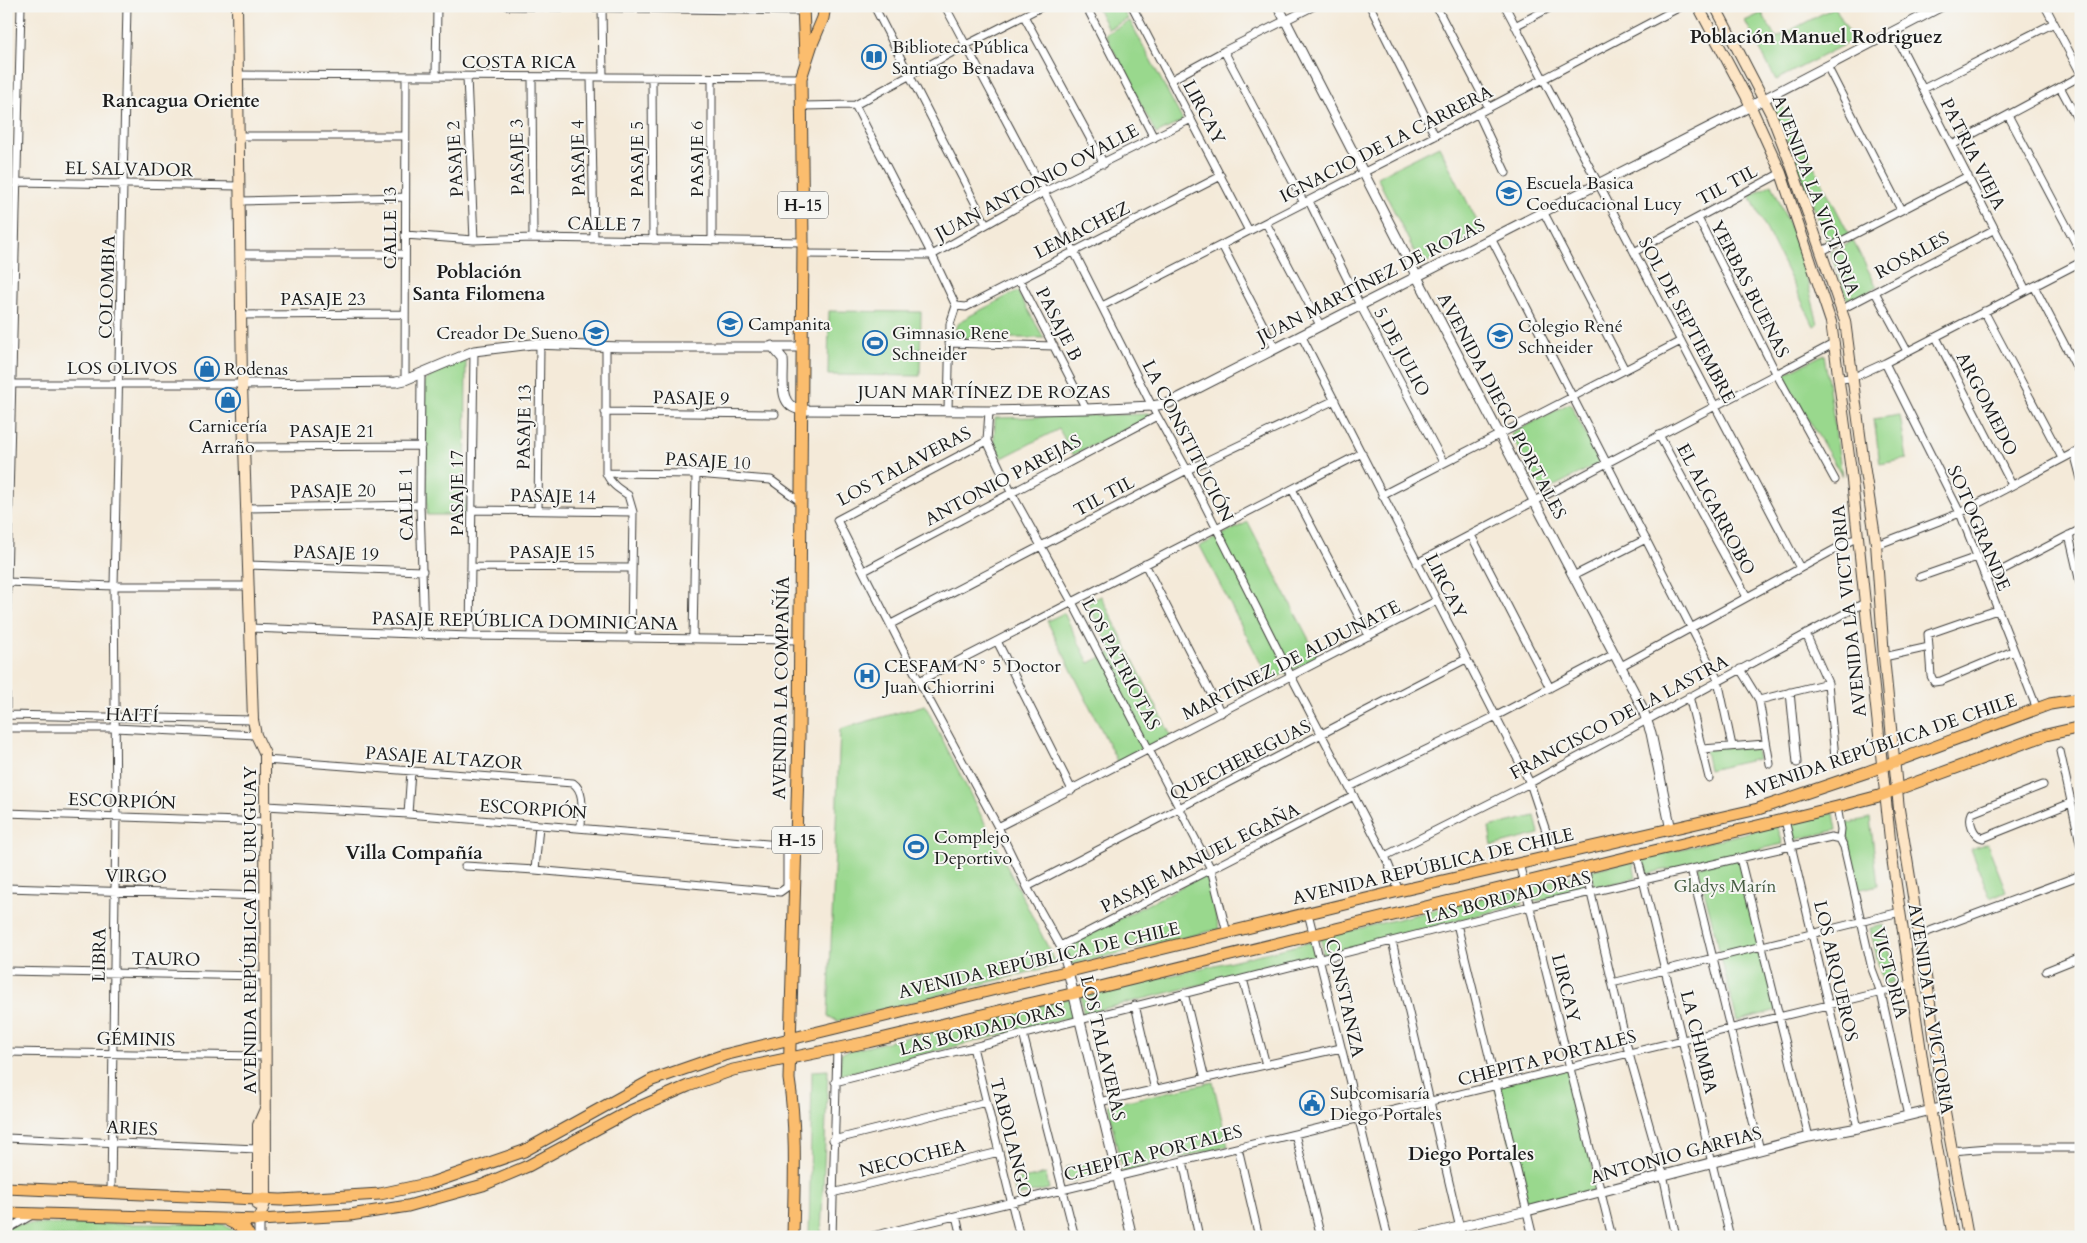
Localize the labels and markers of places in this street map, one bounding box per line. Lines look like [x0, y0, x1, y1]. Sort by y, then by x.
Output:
place label: Biblioteca Pública Santiago Benadava [892, 35, 1035, 81]
library icon: Biblioteca Pública Santiago Benadava [861, 44, 887, 70]
place label: Escuela Basica Coeducacional Lucy [1526, 171, 1683, 217]
school or university icon: Escuela Basica Coeducacional Lucy [1496, 180, 1522, 206]
school or university icon: Campanita [717, 311, 743, 337]
place label: Campanita [748, 312, 831, 337]
place label: Colegio René Schneider [1518, 314, 1623, 360]
school or university icon: Creador De Sueno [583, 320, 609, 346]
place label: Creador De Sueno [436, 321, 578, 346]
place label: Gimnasio Rene Schneider [892, 321, 1009, 367]
school or university icon: Colegio René Schneider [1487, 323, 1513, 349]
sports icon: Gimnasio Rene Schneider [862, 330, 888, 356]
shop icon: Rodenas [194, 356, 220, 382]
place label: Rodenas [224, 357, 288, 382]
shop icon: Carnicería Arraño [215, 387, 241, 413]
place label: Carnicería Arraño [188, 414, 268, 460]
place label: CESFAM N° 5 Doctor Juan Chiorrini [881, 654, 1061, 700]
hospital icon: CESFAM N° 5 Doctor Juan Chiorrini [854, 663, 880, 689]
place label: Complejo Deportivo [934, 825, 1013, 871]
sports icon: Complejo Deportivo [903, 834, 929, 860]
place label: Subcomisaría Diego Portales [1330, 1081, 1442, 1127]
public building icon: Subcomisaría Diego Portales [1299, 1090, 1325, 1116]

